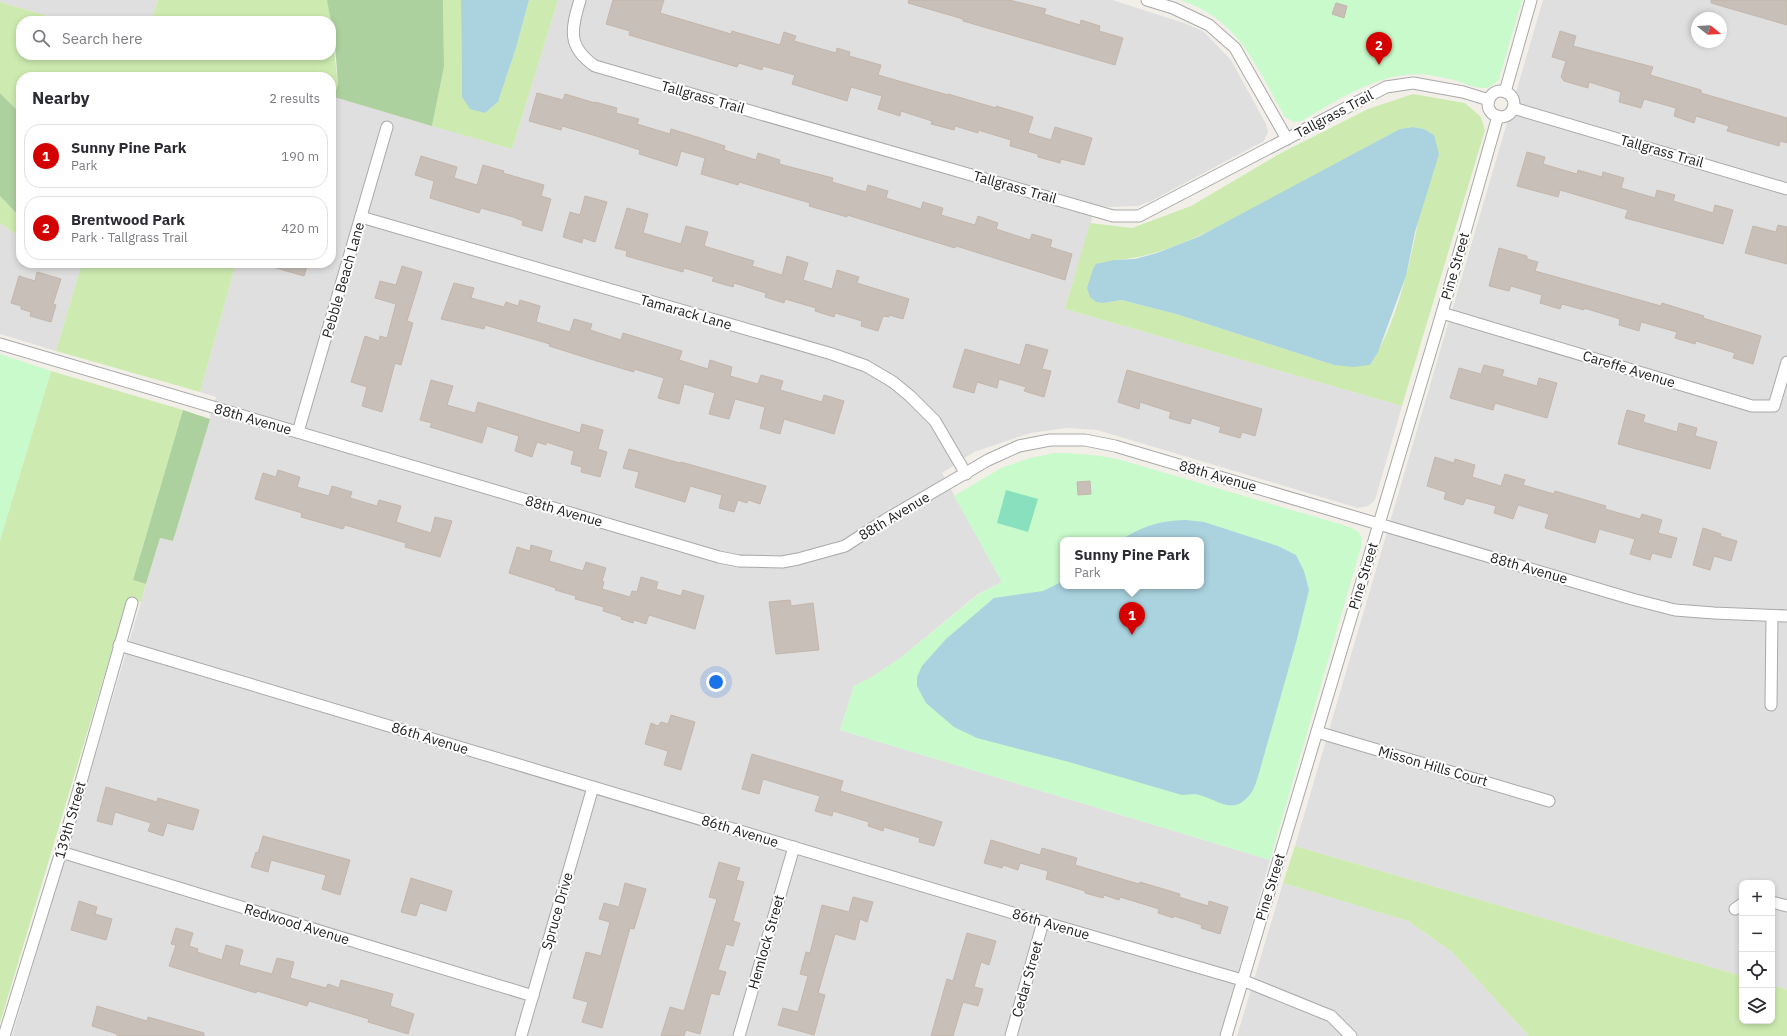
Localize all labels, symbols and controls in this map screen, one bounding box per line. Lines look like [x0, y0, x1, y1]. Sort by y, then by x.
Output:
north arrow [1691, 12, 1727, 48]
search box [16, 16, 336, 60]
icon: search [30, 27, 52, 49]
text: Search here [62, 29, 142, 48]
pin: 2 [1366, 32, 1392, 65]
street label: Tallgrass Trail [659, 76, 747, 118]
street label: Tallgrass Trail [1292, 86, 1376, 142]
text: Nearby [32, 87, 90, 109]
text: 2 results [269, 90, 320, 107]
street label: Tallgrass Trail [1618, 130, 1706, 172]
text: Sunny Pine Park [71, 138, 187, 157]
text: 1 [42, 148, 50, 165]
text: 190 m [281, 148, 319, 165]
text: Park [71, 157, 97, 174]
street label: Tallgrass Trail [971, 166, 1059, 208]
text: Brentwood Park [71, 210, 185, 229]
text: 2 [42, 220, 50, 237]
text: 420 m [281, 220, 319, 237]
street label: Pebble Beach Lane [318, 220, 368, 340]
text: Park · Tallgrass Trail [71, 229, 188, 246]
street label: Pine Street [1437, 230, 1473, 302]
street label: Tamarack Lane [638, 290, 734, 334]
street label: Careffe Avenue [1581, 346, 1678, 392]
street label: 88th Avenue [212, 399, 294, 439]
street label: 88th Avenue [1177, 456, 1259, 496]
street label: 88th Avenue [855, 488, 933, 544]
street label: 88th Avenue [523, 491, 605, 531]
popup [1060, 537, 1204, 589]
street label: Pine Street [1344, 540, 1382, 612]
text: Sunny Pine Park [1074, 545, 1190, 564]
street label: 88th Avenue [1488, 548, 1570, 588]
text: Park [1074, 564, 1101, 581]
pin: 1 [1119, 602, 1145, 635]
your location [706, 672, 726, 692]
street label: 86th Avenue [389, 718, 471, 758]
street label: Misson Hills Court [1376, 742, 1490, 790]
street label: 139th Street [50, 779, 90, 861]
street label: 86th Avenue [699, 811, 781, 851]
street label: Pine Street [1251, 851, 1289, 923]
street label: Spruce Drive [537, 870, 577, 952]
map controls [1739, 880, 1775, 1024]
button: + [1739, 880, 1775, 916]
street label: Hemlock Street [744, 893, 788, 991]
street label: Redwood Avenue [242, 899, 352, 949]
street label: 86th Avenue [1010, 904, 1092, 944]
button: − [1739, 916, 1775, 952]
street label: Cedar Street [1007, 939, 1047, 1019]
button: locate [1739, 952, 1775, 988]
button: layers [1739, 988, 1775, 1024]

